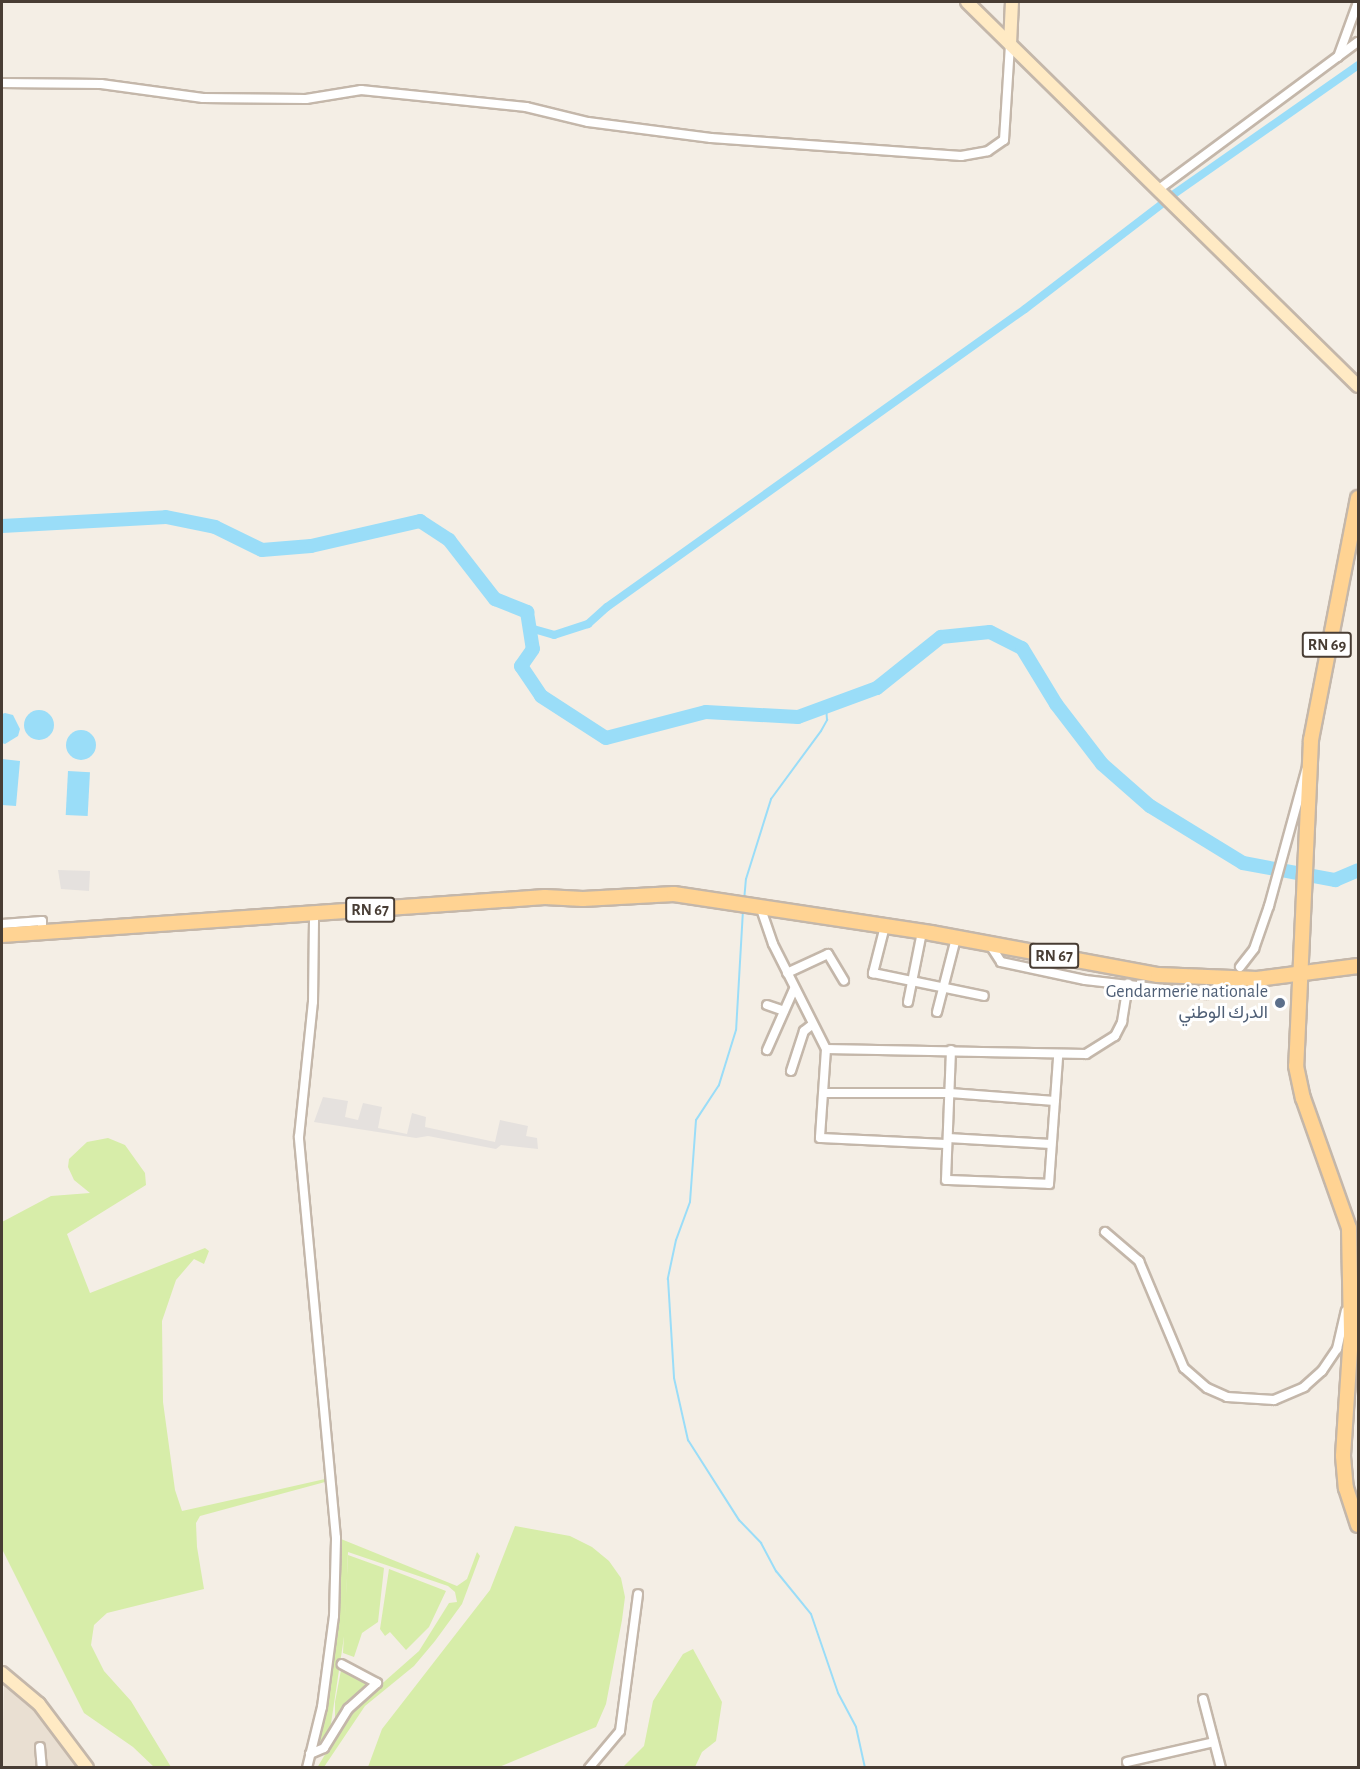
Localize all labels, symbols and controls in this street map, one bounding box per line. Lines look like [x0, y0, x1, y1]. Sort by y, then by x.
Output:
road number: RN 69 [1302, 632, 1352, 658]
road number: RN 67 [344, 897, 395, 923]
road number: RN 67 [1028, 943, 1080, 969]
place label: Gendarmerie nationale الدرك الوطني [1106, 982, 1268, 1024]
marker: Gendarmerie nationale الدرك الوطني [1273, 996, 1287, 1010]

